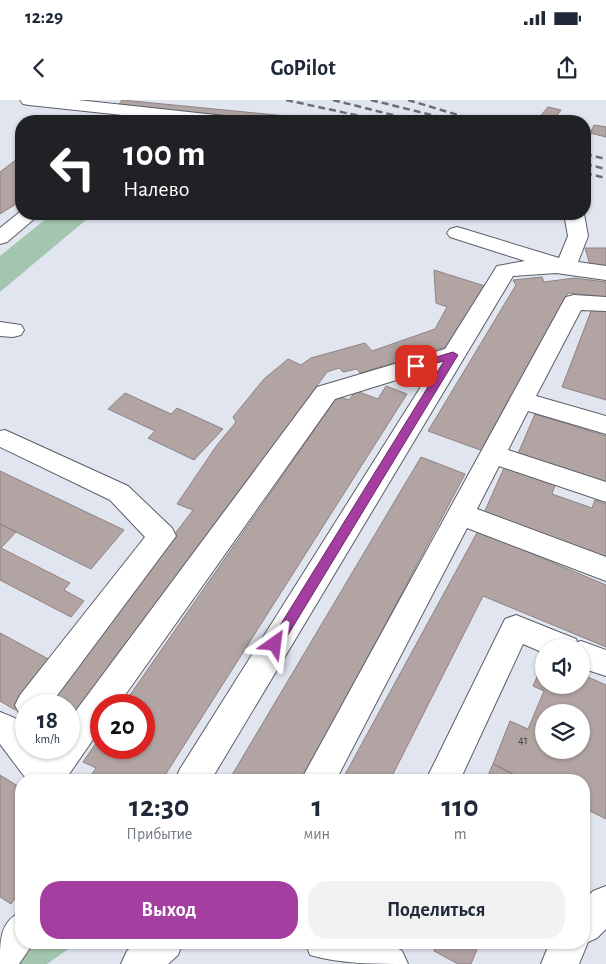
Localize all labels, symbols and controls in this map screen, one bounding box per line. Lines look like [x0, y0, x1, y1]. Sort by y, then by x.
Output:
text: 12:29 [25, 8, 63, 27]
icon: back [25, 54, 53, 82]
icon: share [553, 54, 581, 82]
text: GoPilot [270, 57, 336, 79]
icon: left [40, 135, 105, 200]
text: 100 m [123, 137, 206, 172]
text: Налево [123, 178, 189, 200]
pin [395, 345, 437, 387]
icon: arrive [402, 352, 430, 380]
position arrow [248, 617, 300, 669]
map controls [535, 639, 590, 759]
button: sound [535, 639, 590, 694]
speed limit sign: 20 [90, 694, 155, 759]
button: layers [535, 704, 590, 759]
text: 18 [37, 708, 58, 733]
text: km/h [35, 733, 60, 745]
house number: 41 [518, 734, 528, 746]
text: 12:30 [129, 792, 189, 822]
text: 1 [311, 792, 322, 822]
text: 110 [441, 792, 479, 822]
text: Прибытие [126, 826, 192, 842]
text: мин [304, 826, 330, 842]
text: m [454, 826, 466, 842]
button: Выход [40, 881, 298, 939]
button: Поделиться [308, 881, 565, 939]

